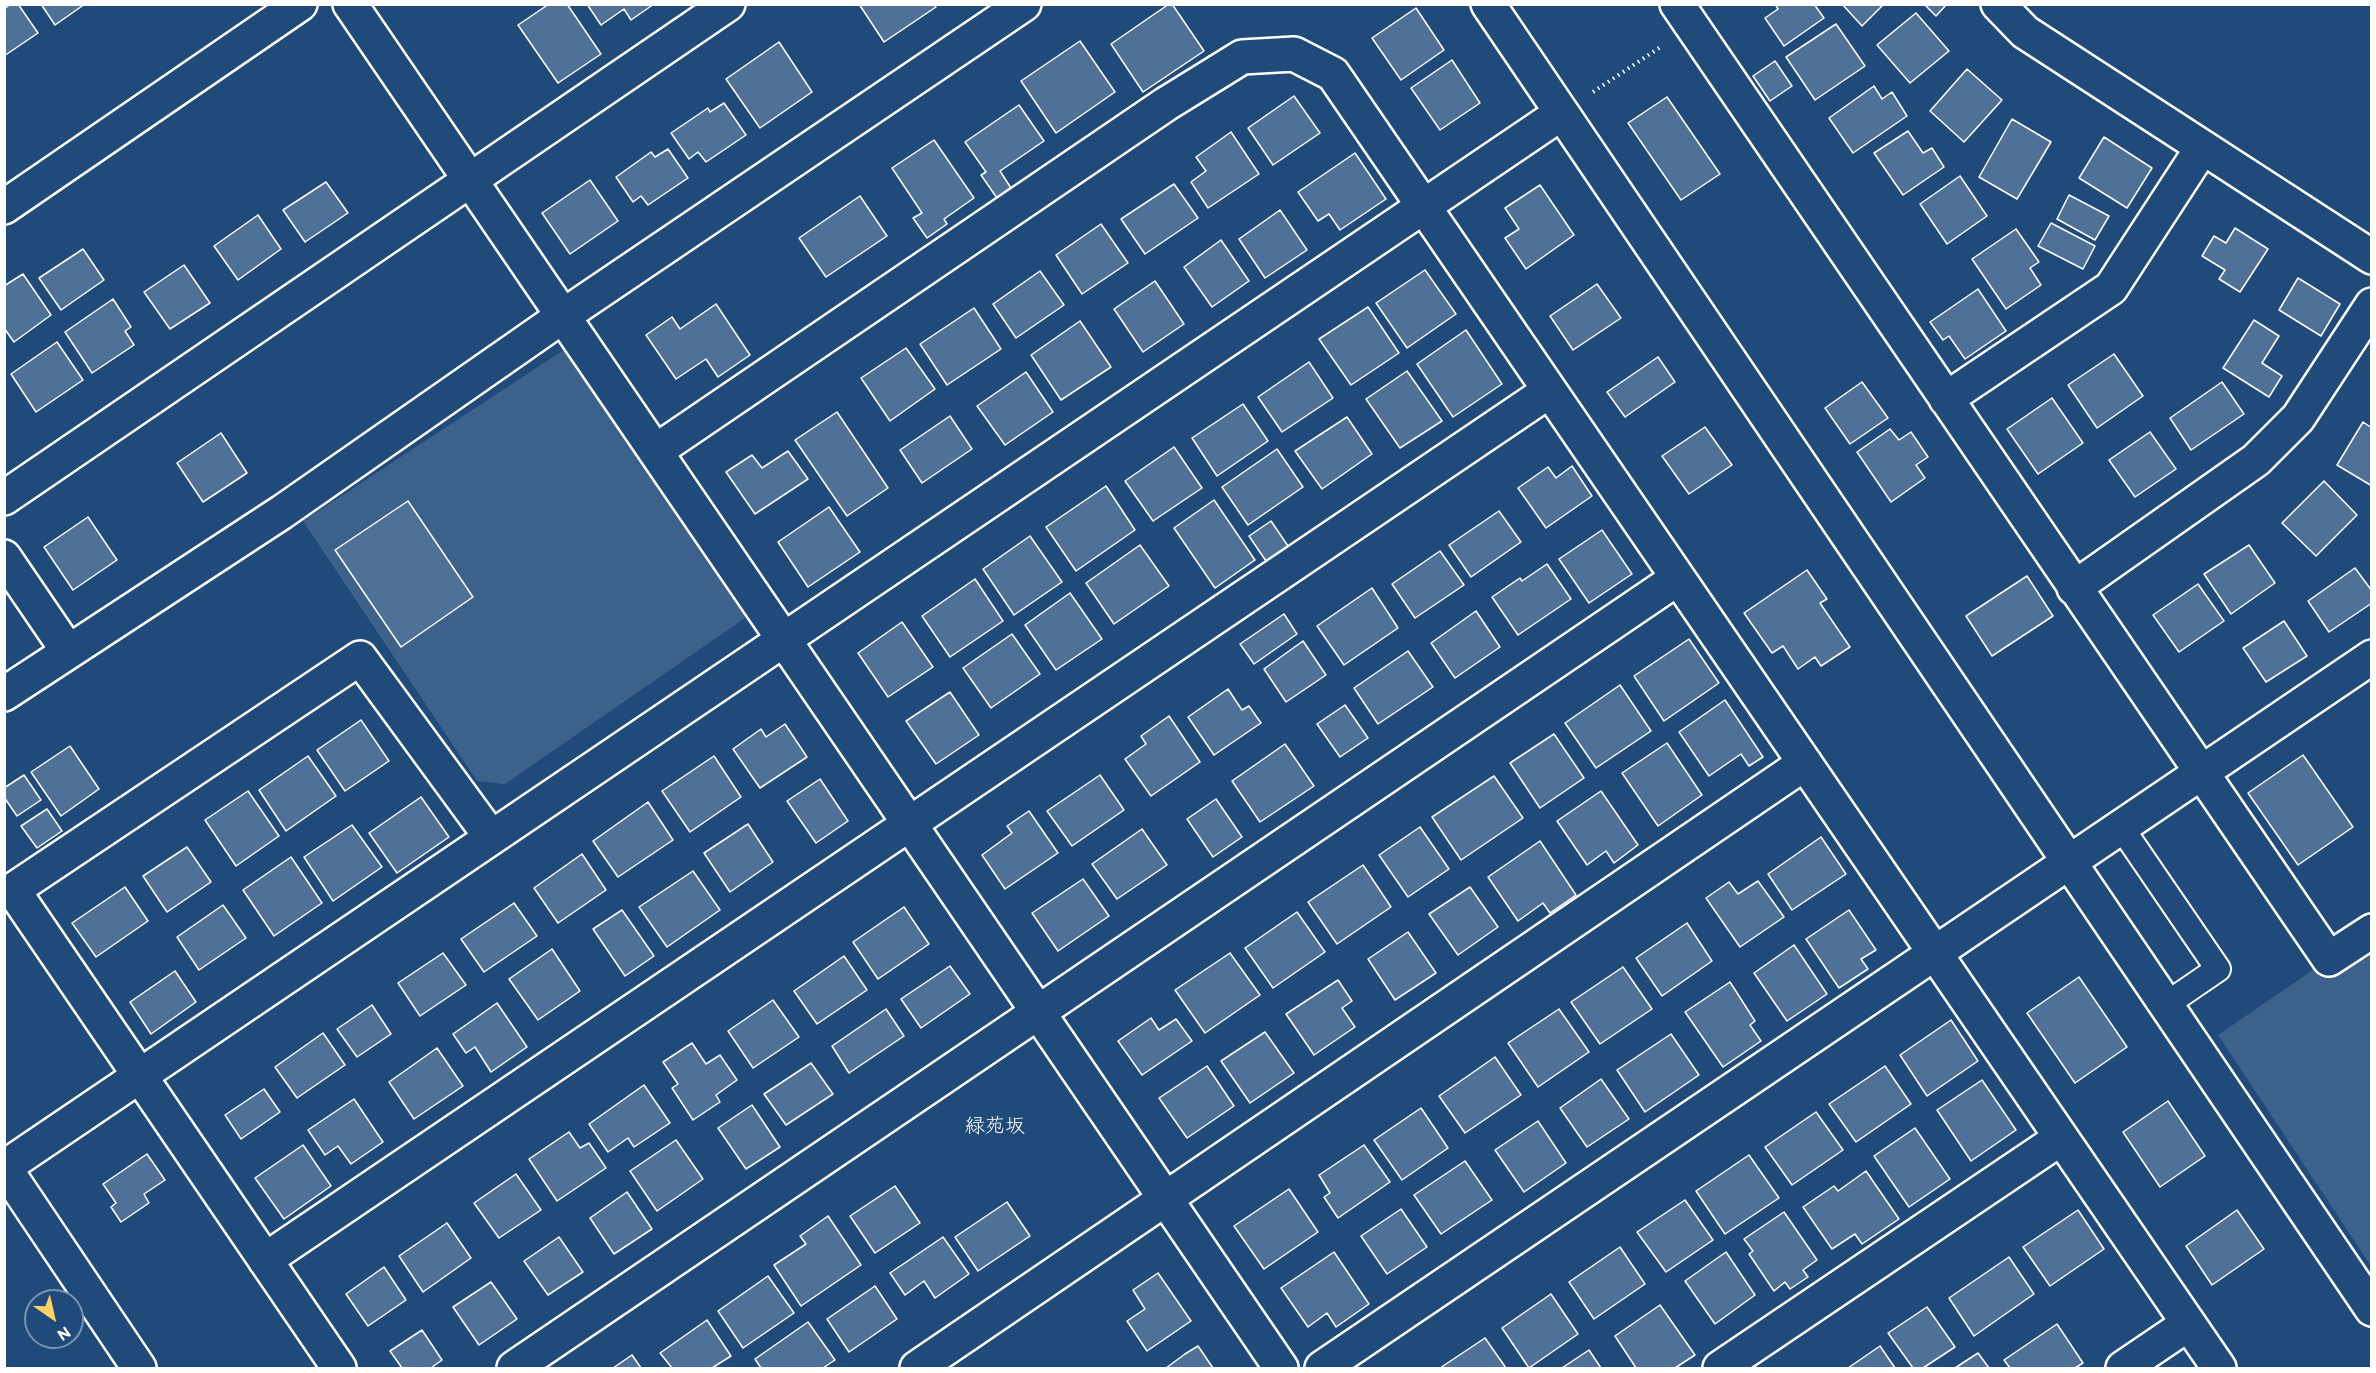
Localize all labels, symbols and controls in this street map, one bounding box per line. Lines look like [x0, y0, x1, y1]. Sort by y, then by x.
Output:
district label: 緑苑坂 [965, 1115, 1025, 1139]
north arrow [24, 1289, 84, 1349]
text: N [53, 1321, 74, 1344]

